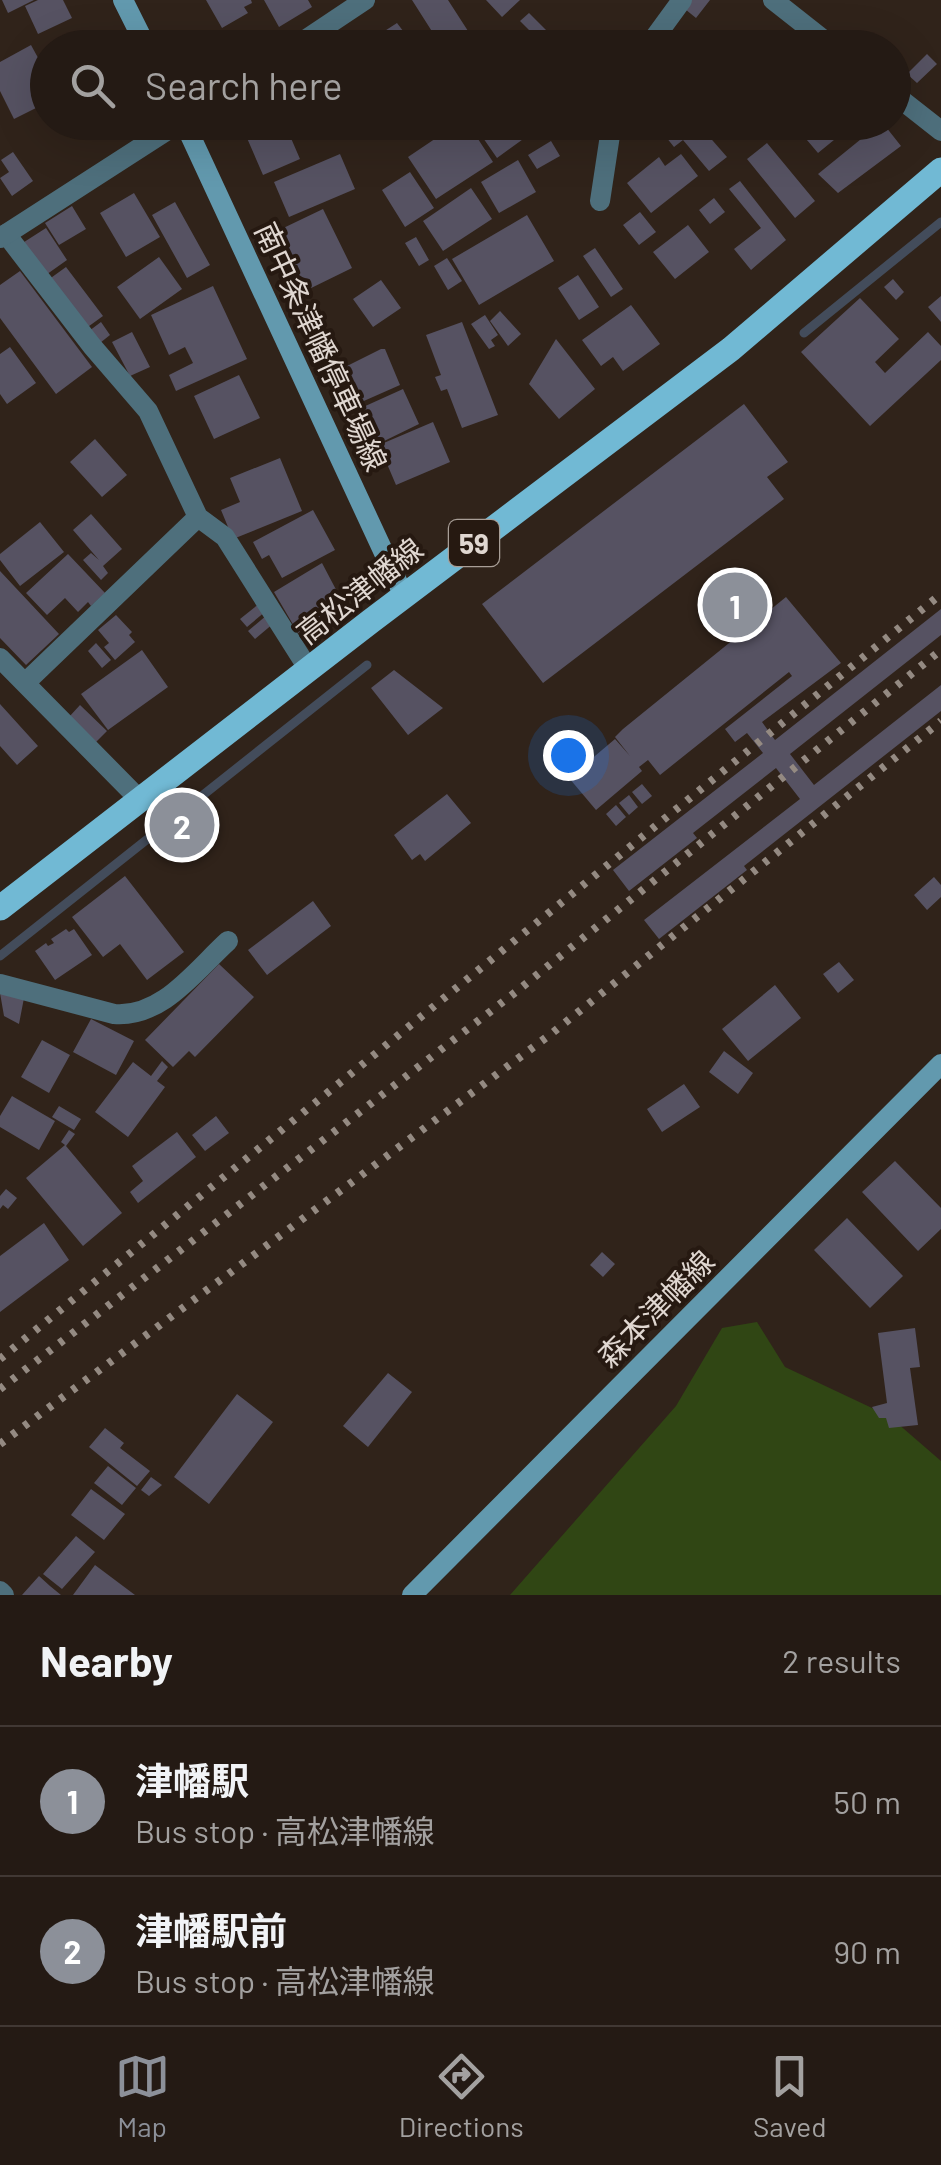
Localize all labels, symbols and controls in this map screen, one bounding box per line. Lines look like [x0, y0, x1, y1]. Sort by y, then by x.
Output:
search box [30, 30, 911, 140]
icon: search [65, 58, 120, 113]
text: Search here [145, 62, 343, 108]
street label: 南中条津幡停車場線 [249, 216, 395, 476]
road number: 59 [449, 520, 499, 566]
street label: 高松津幡線 [289, 530, 429, 650]
pin: 1 [702, 568, 768, 642]
your location [543, 730, 594, 781]
pin: 2 [150, 788, 214, 862]
street label: 森本津幡線 [589, 1242, 721, 1374]
text: Nearby [40, 1635, 173, 1685]
text: 2 results [782, 1641, 901, 1679]
text: 津幡駅 [135, 1757, 249, 1803]
text: 1 [67, 1782, 78, 1820]
text: 50 m [834, 1782, 901, 1820]
text: Bus stop · 高松津幡線 [135, 1811, 435, 1849]
text: 津幡駅前 [135, 1907, 287, 1953]
text: 2 [64, 1932, 81, 1970]
text: 90 m [833, 1932, 901, 1970]
text: Bus stop · 高松津幡線 [135, 1961, 435, 1999]
tab: Map [115, 2049, 170, 2143]
tab: Directions [399, 2049, 524, 2143]
tab: Saved [753, 2049, 826, 2143]

